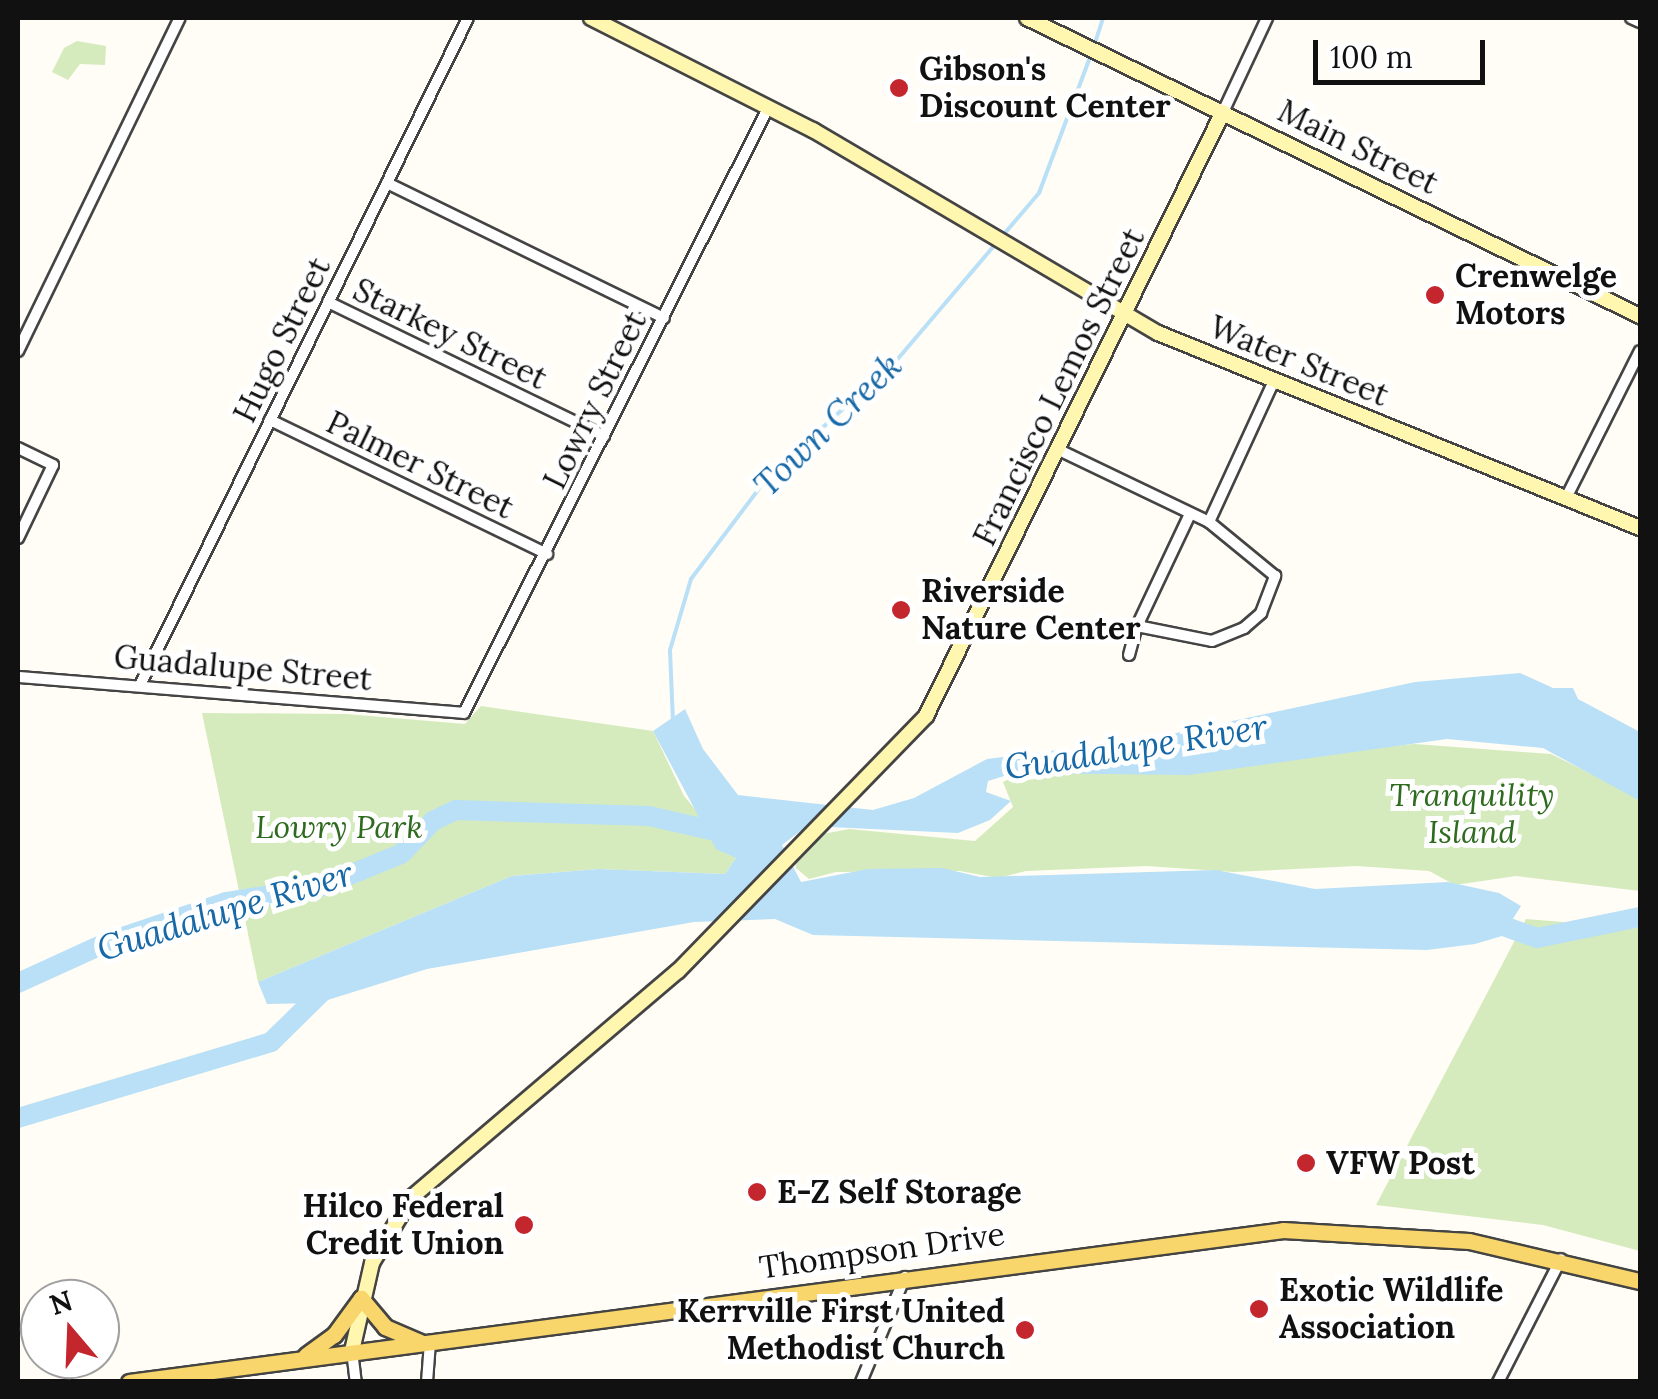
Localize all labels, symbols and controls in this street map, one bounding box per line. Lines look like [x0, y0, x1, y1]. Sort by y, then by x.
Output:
scale bar [1318, 20, 1490, 82]
text: 100 m [1330, 38, 1413, 76]
place label: Gibson's Discount Center [919, 51, 1171, 126]
marker: Gibson's Discount Center [888, 77, 910, 99]
street label: Main Street [1272, 92, 1444, 202]
street label: Francisco Lemos Street [965, 222, 1153, 552]
street label: Hugo Street [226, 251, 338, 429]
place label: Crenwelge Motors [1455, 258, 1617, 333]
street label: Starkey Street [347, 271, 553, 397]
marker: Crenwelge Motors [1424, 284, 1446, 306]
street label: Lowry Street [535, 305, 655, 495]
street label: Water Street [1204, 308, 1394, 414]
water label: Town Creek [746, 344, 910, 506]
street label: Palmer Street [320, 403, 520, 527]
place label: Riverside Nature Center [921, 573, 1140, 648]
marker: Riverside Nature Center [890, 599, 912, 621]
street label: Guadalupe Street [112, 638, 374, 698]
water label: Guadalupe River [1002, 705, 1270, 789]
park label: Tranquility Island [1389, 777, 1555, 852]
park label: Lowry Park [255, 808, 423, 846]
water label: Guadalupe River [92, 852, 358, 970]
place label: VFW Post [1326, 1144, 1475, 1182]
marker: VFW Post [1295, 1152, 1317, 1174]
place label: E-Z Self Storage [777, 1173, 1022, 1211]
marker: E-Z Self Storage [746, 1181, 768, 1203]
place label: Hilco Federal Credit Union [303, 1188, 504, 1263]
marker: Hilco Federal Credit Union [513, 1214, 535, 1236]
street label: Thompson Drive [757, 1215, 1007, 1287]
place label: Exotic Wildlife Association [1279, 1272, 1503, 1347]
north arrow [20, 1279, 120, 1379]
text: N [45, 1282, 77, 1323]
place label: Kerrville First United Methodist Church [677, 1293, 1005, 1368]
marker: Exotic Wildlife Association [1248, 1298, 1270, 1320]
marker: Kerrville First United Methodist Church [1014, 1319, 1036, 1341]

